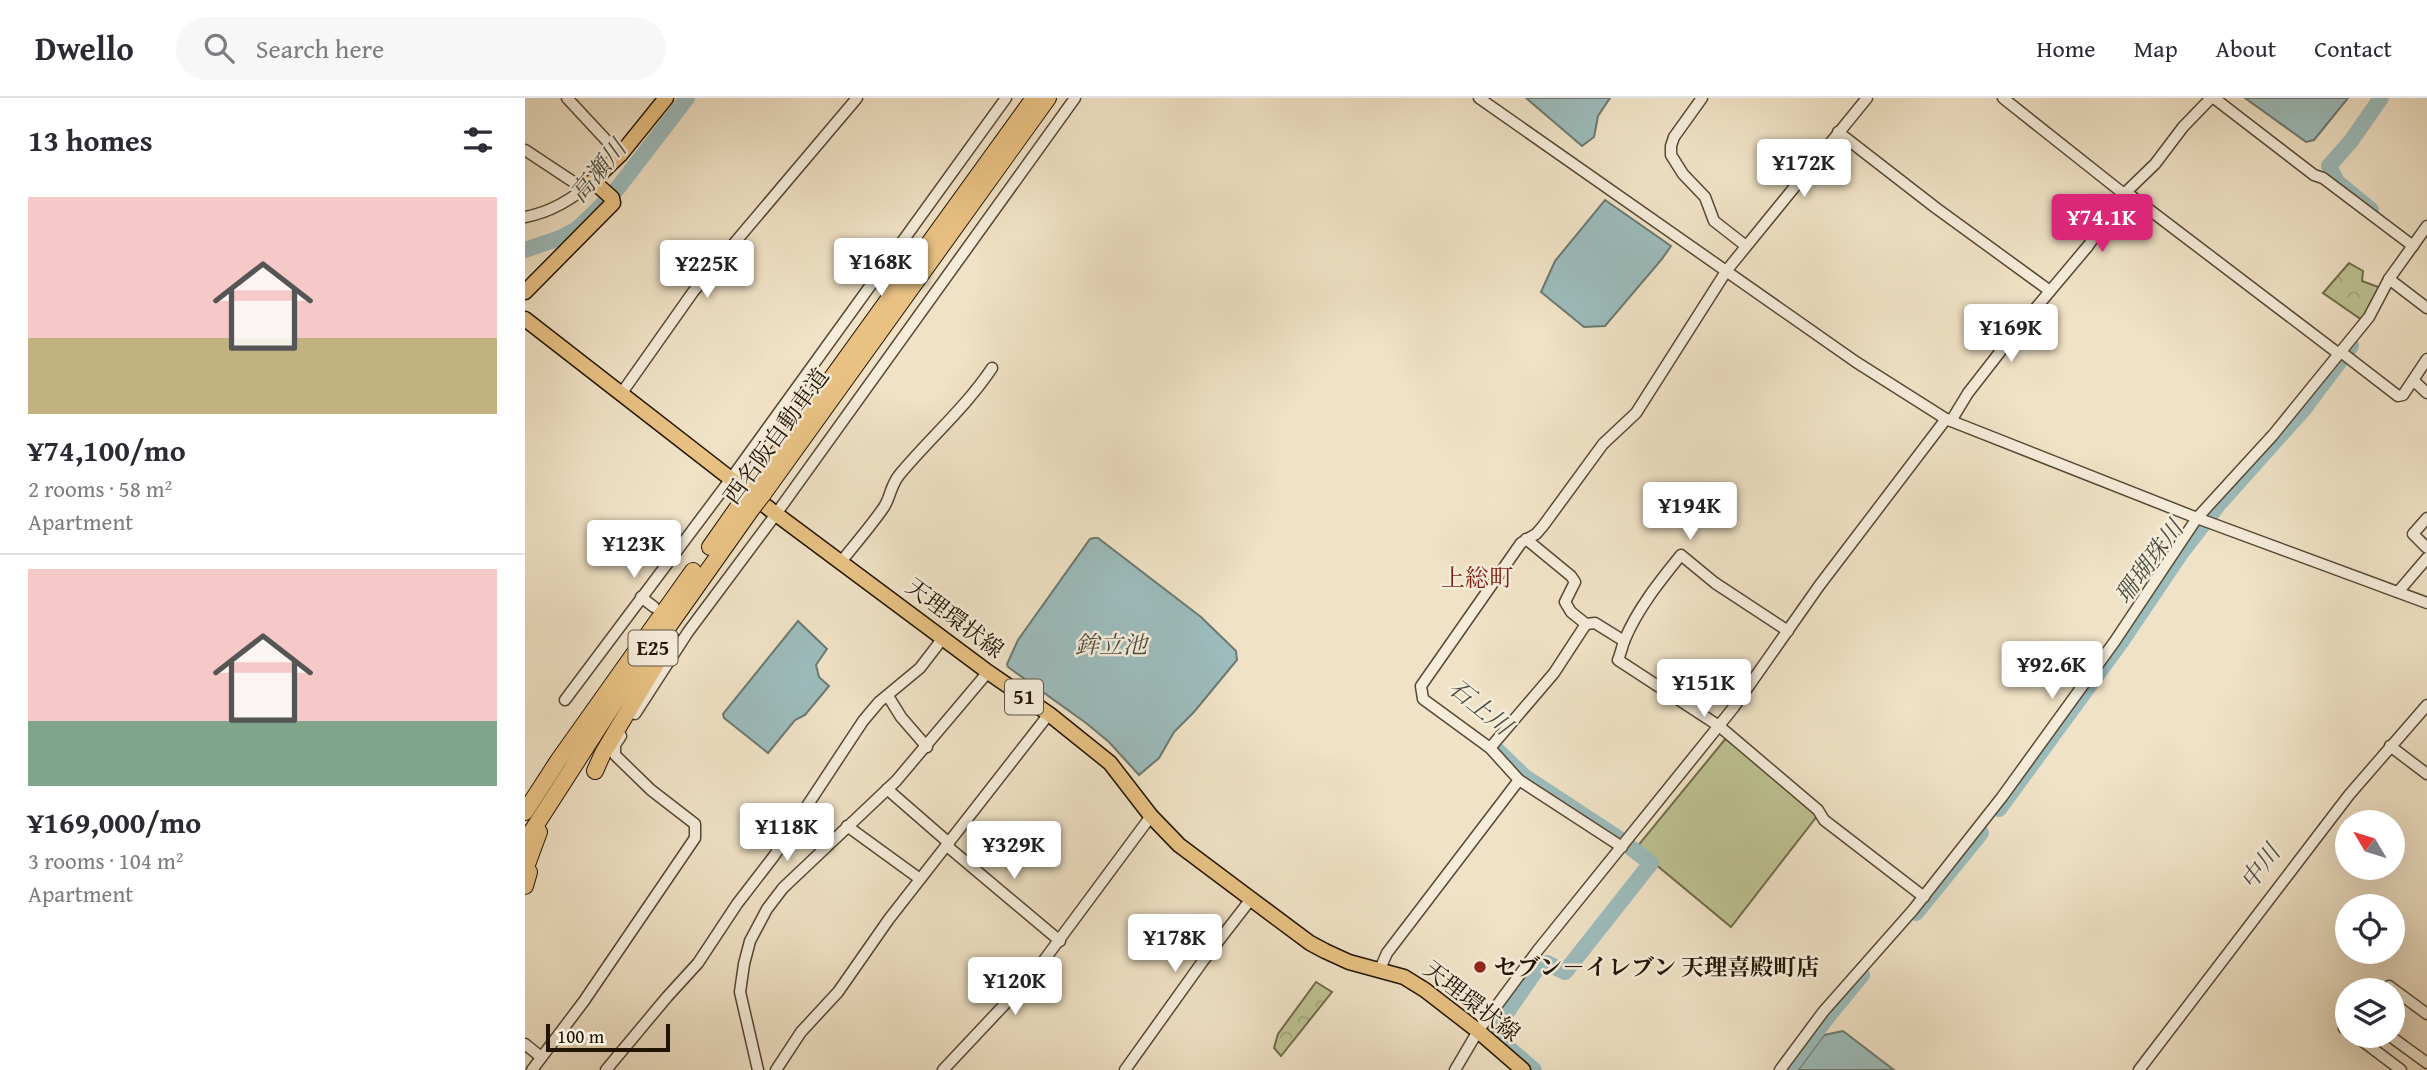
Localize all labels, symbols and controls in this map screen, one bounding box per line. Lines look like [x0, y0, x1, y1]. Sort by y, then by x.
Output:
search box [176, 17, 666, 80]
text: Dwello [35, 24, 134, 72]
icon: search [200, 29, 238, 67]
text: Search here [256, 29, 384, 68]
text: Home [2037, 31, 2096, 66]
text: Map [2134, 31, 2178, 66]
text: About [2216, 31, 2276, 66]
text: Contact [2314, 31, 2392, 66]
text: 13 homes [28, 118, 153, 162]
icon: filters [459, 121, 497, 159]
water label: 高瀬川 [561, 130, 636, 210]
pin: ¥172K [1755, 140, 1853, 199]
text: ¥172K [1773, 145, 1835, 178]
pin: ¥74.1K [2045, 194, 2159, 254]
text: ¥74.1K [2068, 200, 2136, 233]
pin: ¥168K [832, 238, 930, 298]
pin: ¥225K [658, 240, 756, 300]
icon: home [200, 243, 326, 369]
text: ¥168K [850, 244, 912, 277]
text: ¥225K [676, 246, 738, 279]
pin: ¥169K [1962, 304, 2060, 364]
text: ¥169K [1980, 310, 2042, 343]
street label: 西名阪自動車道 [715, 361, 836, 511]
text: ¥74,100/mo [28, 428, 186, 472]
text: 2 rooms · 58 m² [28, 472, 172, 505]
pin: ¥194K [1641, 482, 1739, 542]
text: ¥194K [1659, 488, 1721, 521]
text: Apartment [28, 505, 133, 538]
water label: 珊瑚珠川 [2106, 510, 2193, 611]
pin: ¥123K [585, 520, 683, 580]
text: ¥123K [603, 526, 665, 559]
district label: 上総町 [1441, 560, 1513, 595]
street label: 天理環状線 [899, 570, 1011, 665]
icon: home [200, 615, 326, 741]
water label: 鉾立池 [1075, 627, 1150, 662]
road number: E25 [629, 630, 677, 666]
pin: ¥92.6K [1995, 642, 2109, 701]
text: ¥92.6K [2018, 647, 2086, 680]
pin: ¥151K [1655, 660, 1753, 719]
text: ¥151K [1673, 665, 1735, 698]
water label: 石上川 [1441, 670, 1522, 745]
road number: 51 [1005, 680, 1043, 714]
text: ¥169,000/mo [28, 800, 201, 844]
pin: ¥118K [738, 804, 836, 863]
text: ¥118K [756, 809, 818, 842]
north arrow [2335, 810, 2405, 880]
map controls [2335, 810, 2405, 1048]
pin: ¥329K [965, 822, 1063, 881]
text: ¥329K [983, 827, 1045, 860]
water label: 中川 [2231, 835, 2290, 896]
text: 3 rooms · 104 m² [28, 844, 183, 877]
text: Apartment [28, 877, 133, 910]
button: locate [2335, 894, 2405, 964]
pin: ¥178K [1126, 914, 1224, 974]
text: ¥178K [1144, 920, 1206, 953]
place label: セブン－イレブン 天理喜殿町店 [1494, 950, 1819, 983]
street label: 天理環状線 [1417, 952, 1528, 1049]
pin: ¥120K [966, 958, 1064, 1017]
marker: セブン－イレブン 天理喜殿町店 [1472, 959, 1488, 975]
text: ¥120K [984, 963, 1046, 996]
button: layers [2335, 978, 2405, 1048]
scale bar [546, 1021, 670, 1053]
text: 100 m [557, 1022, 604, 1050]

